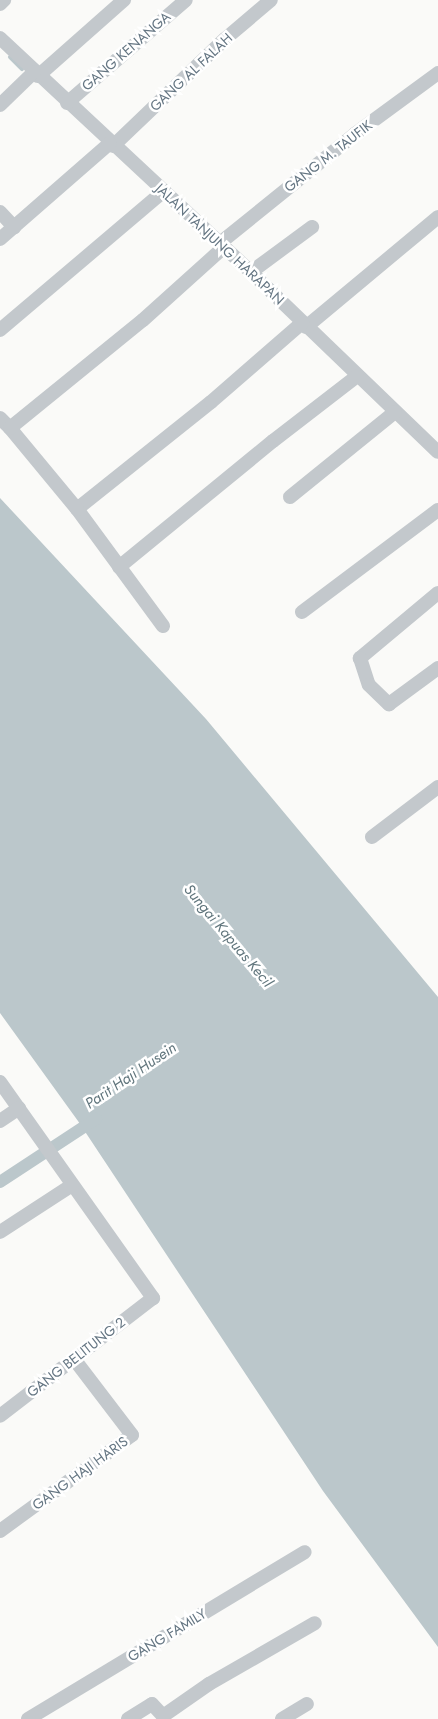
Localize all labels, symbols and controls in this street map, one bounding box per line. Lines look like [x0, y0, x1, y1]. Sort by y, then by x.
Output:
street label: GANG KENANGA [78, 8, 174, 94]
street label: GANG AL FALAH [146, 30, 236, 114]
street label: GANG M. TAUFIK [281, 117, 375, 195]
street label: JALAN TANJUNG HARAPAN [152, 180, 288, 308]
water label: Sungai Kapuas Kecil [180, 881, 276, 991]
water label: Parit Haji Husein [82, 1039, 180, 1113]
street label: GANG BELITUNG 2 [24, 1313, 128, 1401]
street label: GANG HAJI HARIS [29, 1433, 131, 1513]
street label: GANG FAMILY [125, 1605, 209, 1665]

